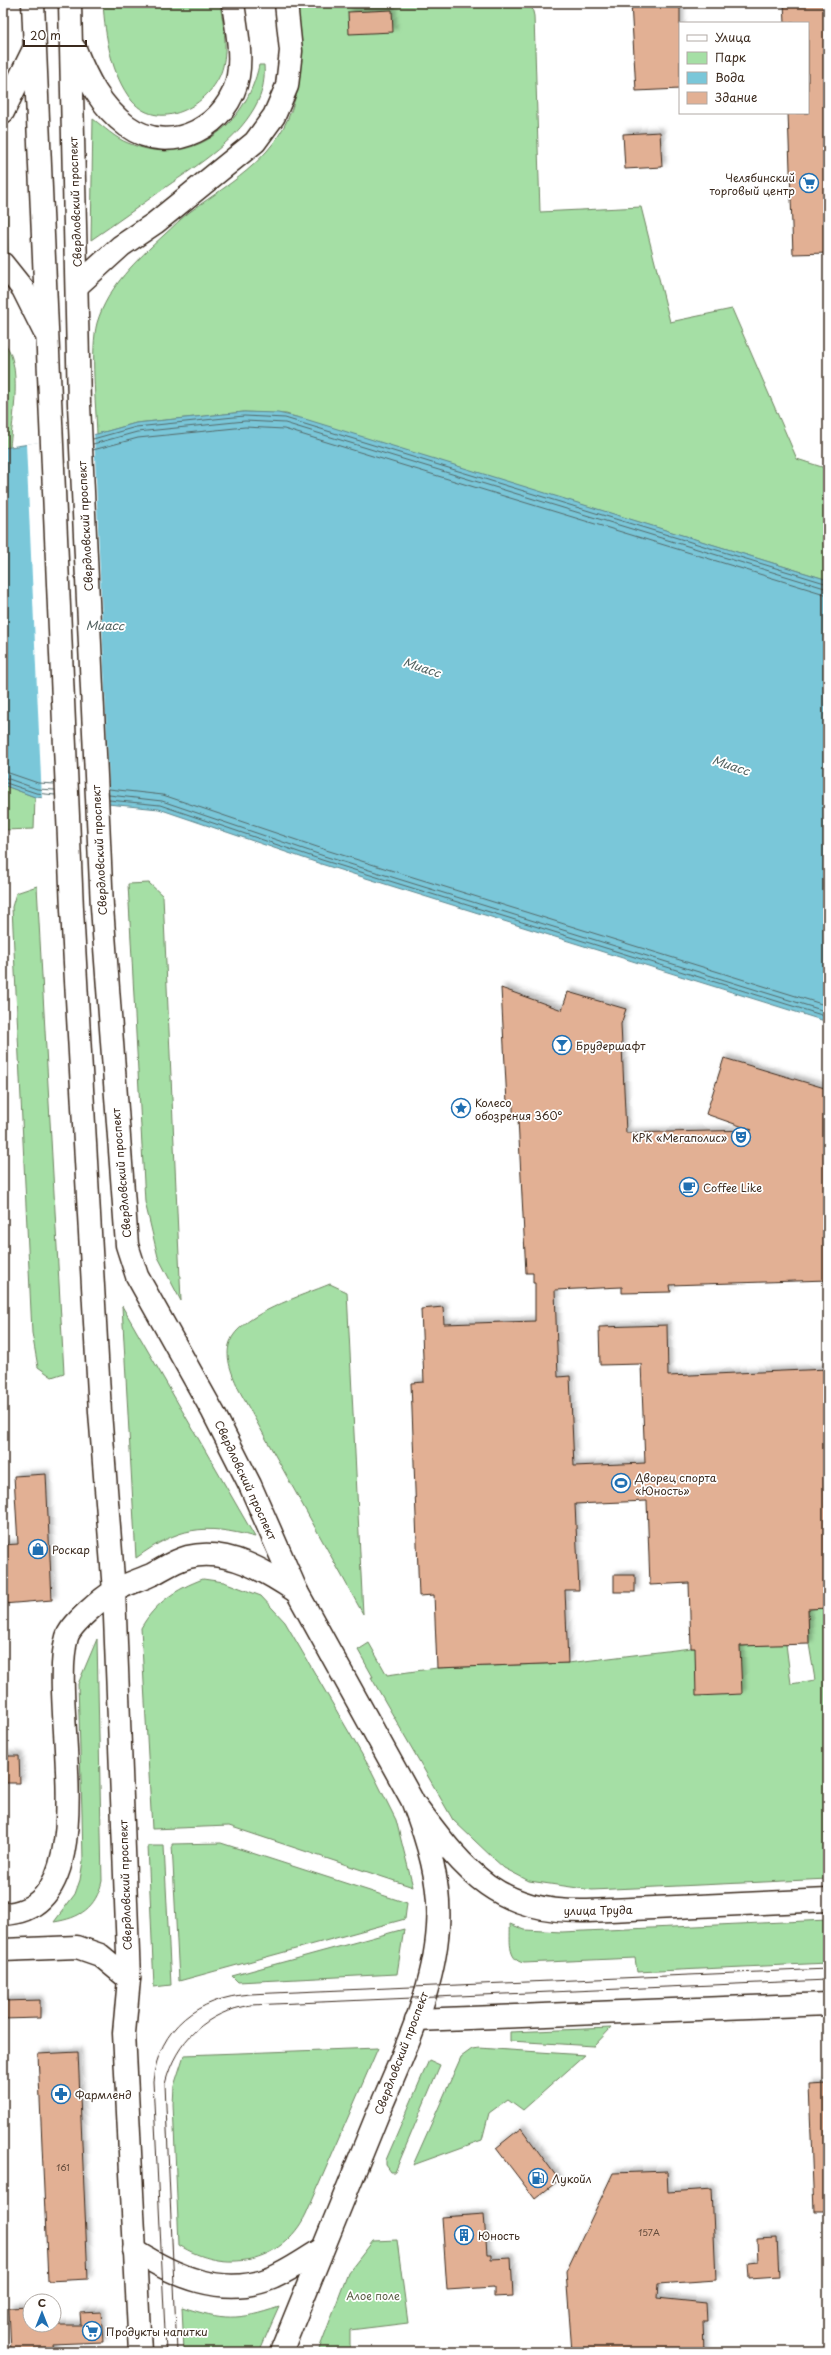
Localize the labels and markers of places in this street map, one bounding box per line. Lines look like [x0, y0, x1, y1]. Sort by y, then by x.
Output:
place label: Челябинский торговый центр [709, 169, 795, 199]
supermarket icon: Челябинский торговый центр [798, 172, 820, 194]
bar icon: Брудершафт [551, 1034, 573, 1056]
place label: Брудершафт [576, 1037, 646, 1054]
place label: Колесо обозрения 360° [475, 1094, 562, 1124]
place icon: Колесо обозрения 360° [450, 1097, 472, 1119]
theatre icon: КРК «Мегаполис» [730, 1126, 752, 1148]
place label: КРК «Мегаполис» [632, 1129, 727, 1146]
cafe icon: Coffee Like [678, 1176, 700, 1198]
place label: Coffee Like [703, 1179, 762, 1196]
place label: Дворец спорта «Юность» [634, 1469, 717, 1499]
sports icon: Дворец спорта «Юность» [610, 1472, 632, 1494]
shop icon: Роскар [27, 1538, 49, 1560]
place label: Роскар [52, 1541, 90, 1558]
pharmacy icon: Фармленд [50, 2083, 72, 2105]
place label: Фармленд [75, 2086, 132, 2103]
fuel station icon: Лукойл [527, 2167, 549, 2189]
place label: Лукойл [552, 2170, 592, 2187]
building icon: Юность [453, 2224, 475, 2246]
place label: Юность [478, 2227, 520, 2244]
supermarket icon: Продукты напитки [81, 2320, 103, 2342]
place label: Продукты напитки [106, 2323, 208, 2340]

